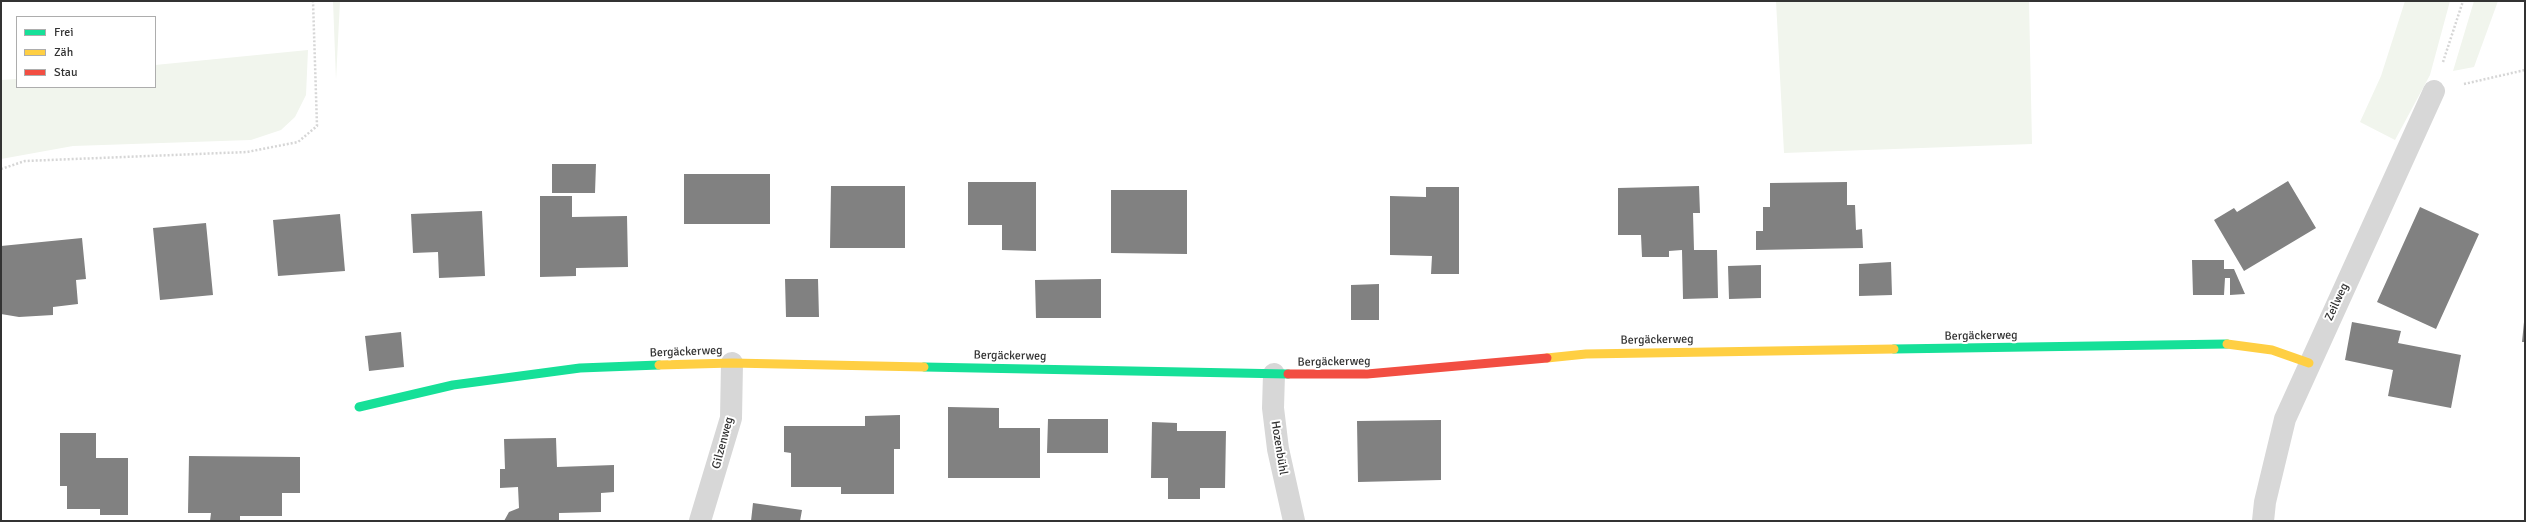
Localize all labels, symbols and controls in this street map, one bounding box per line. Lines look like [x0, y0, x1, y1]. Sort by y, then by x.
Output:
legend [16, 16, 156, 88]
text: Frei [54, 25, 73, 40]
text: Zäh [54, 45, 73, 60]
text: Stau [54, 65, 78, 80]
street label: Zeilweg [2322, 281, 2352, 323]
street label: Bergäckerweg [1944, 328, 2018, 344]
street label: Bergäckerweg [1620, 332, 1694, 348]
street label: Bergäckerweg [649, 344, 723, 360]
street label: Bergäckerweg [973, 348, 1047, 364]
street label: Bergäckerweg [1297, 354, 1371, 370]
street label: Gilzenweg [709, 415, 737, 471]
street label: Hozenbühl [1268, 420, 1290, 476]

